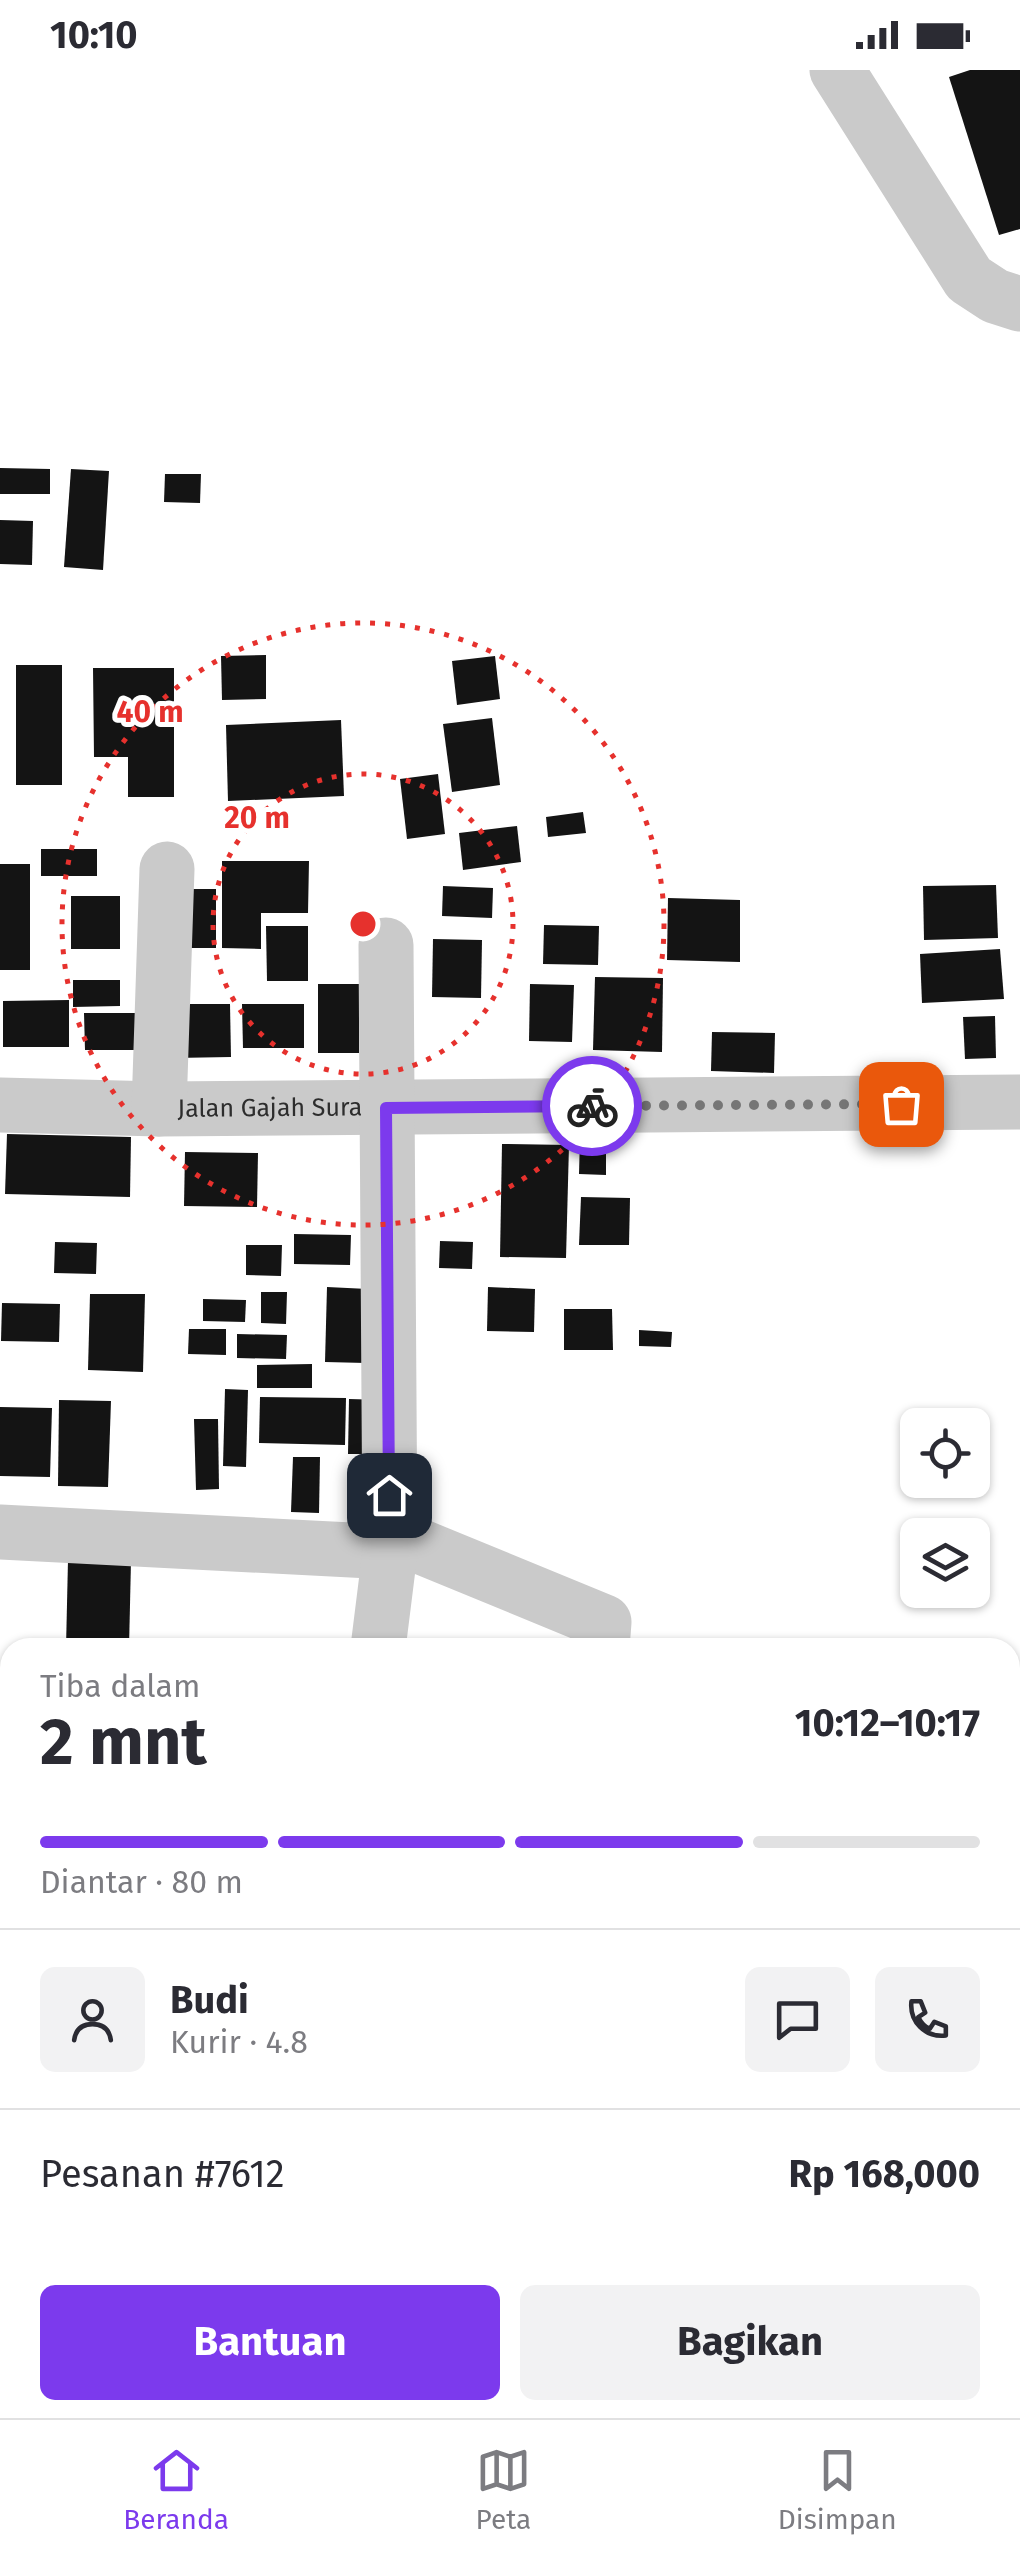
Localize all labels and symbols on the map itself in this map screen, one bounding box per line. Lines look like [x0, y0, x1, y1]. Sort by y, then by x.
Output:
text: 40 m [117, 694, 183, 730]
text: 20 m [224, 800, 290, 836]
centre of rings [345, 906, 381, 942]
courier [542, 1056, 642, 1156]
pin [859, 1062, 944, 1147]
street label: Jalan Gajah Sura [177, 1092, 362, 1124]
pin [347, 1453, 432, 1538]

